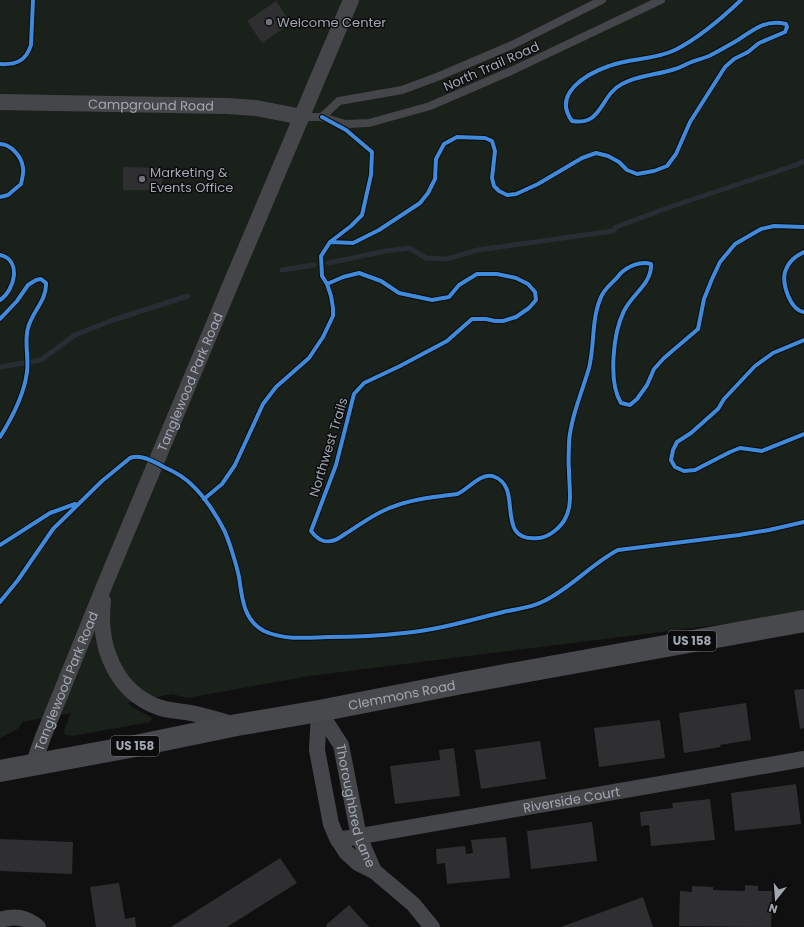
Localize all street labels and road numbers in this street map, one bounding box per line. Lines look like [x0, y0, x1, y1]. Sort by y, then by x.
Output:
street label: North Trail Road [440, 37, 542, 96]
street label: Campground Road [88, 95, 214, 116]
street label: Tanglewood Park Road [153, 310, 228, 454]
street label: Northwest Trails [304, 395, 353, 499]
street label: Tanglewood Park Road [30, 609, 103, 754]
road number: US 158 [668, 631, 716, 651]
street label: Clemmons Road [347, 675, 457, 715]
road number: US 158 [111, 736, 159, 756]
street label: Thoroughbred Lane [331, 742, 380, 871]
street label: Riverside Court [522, 782, 622, 818]

